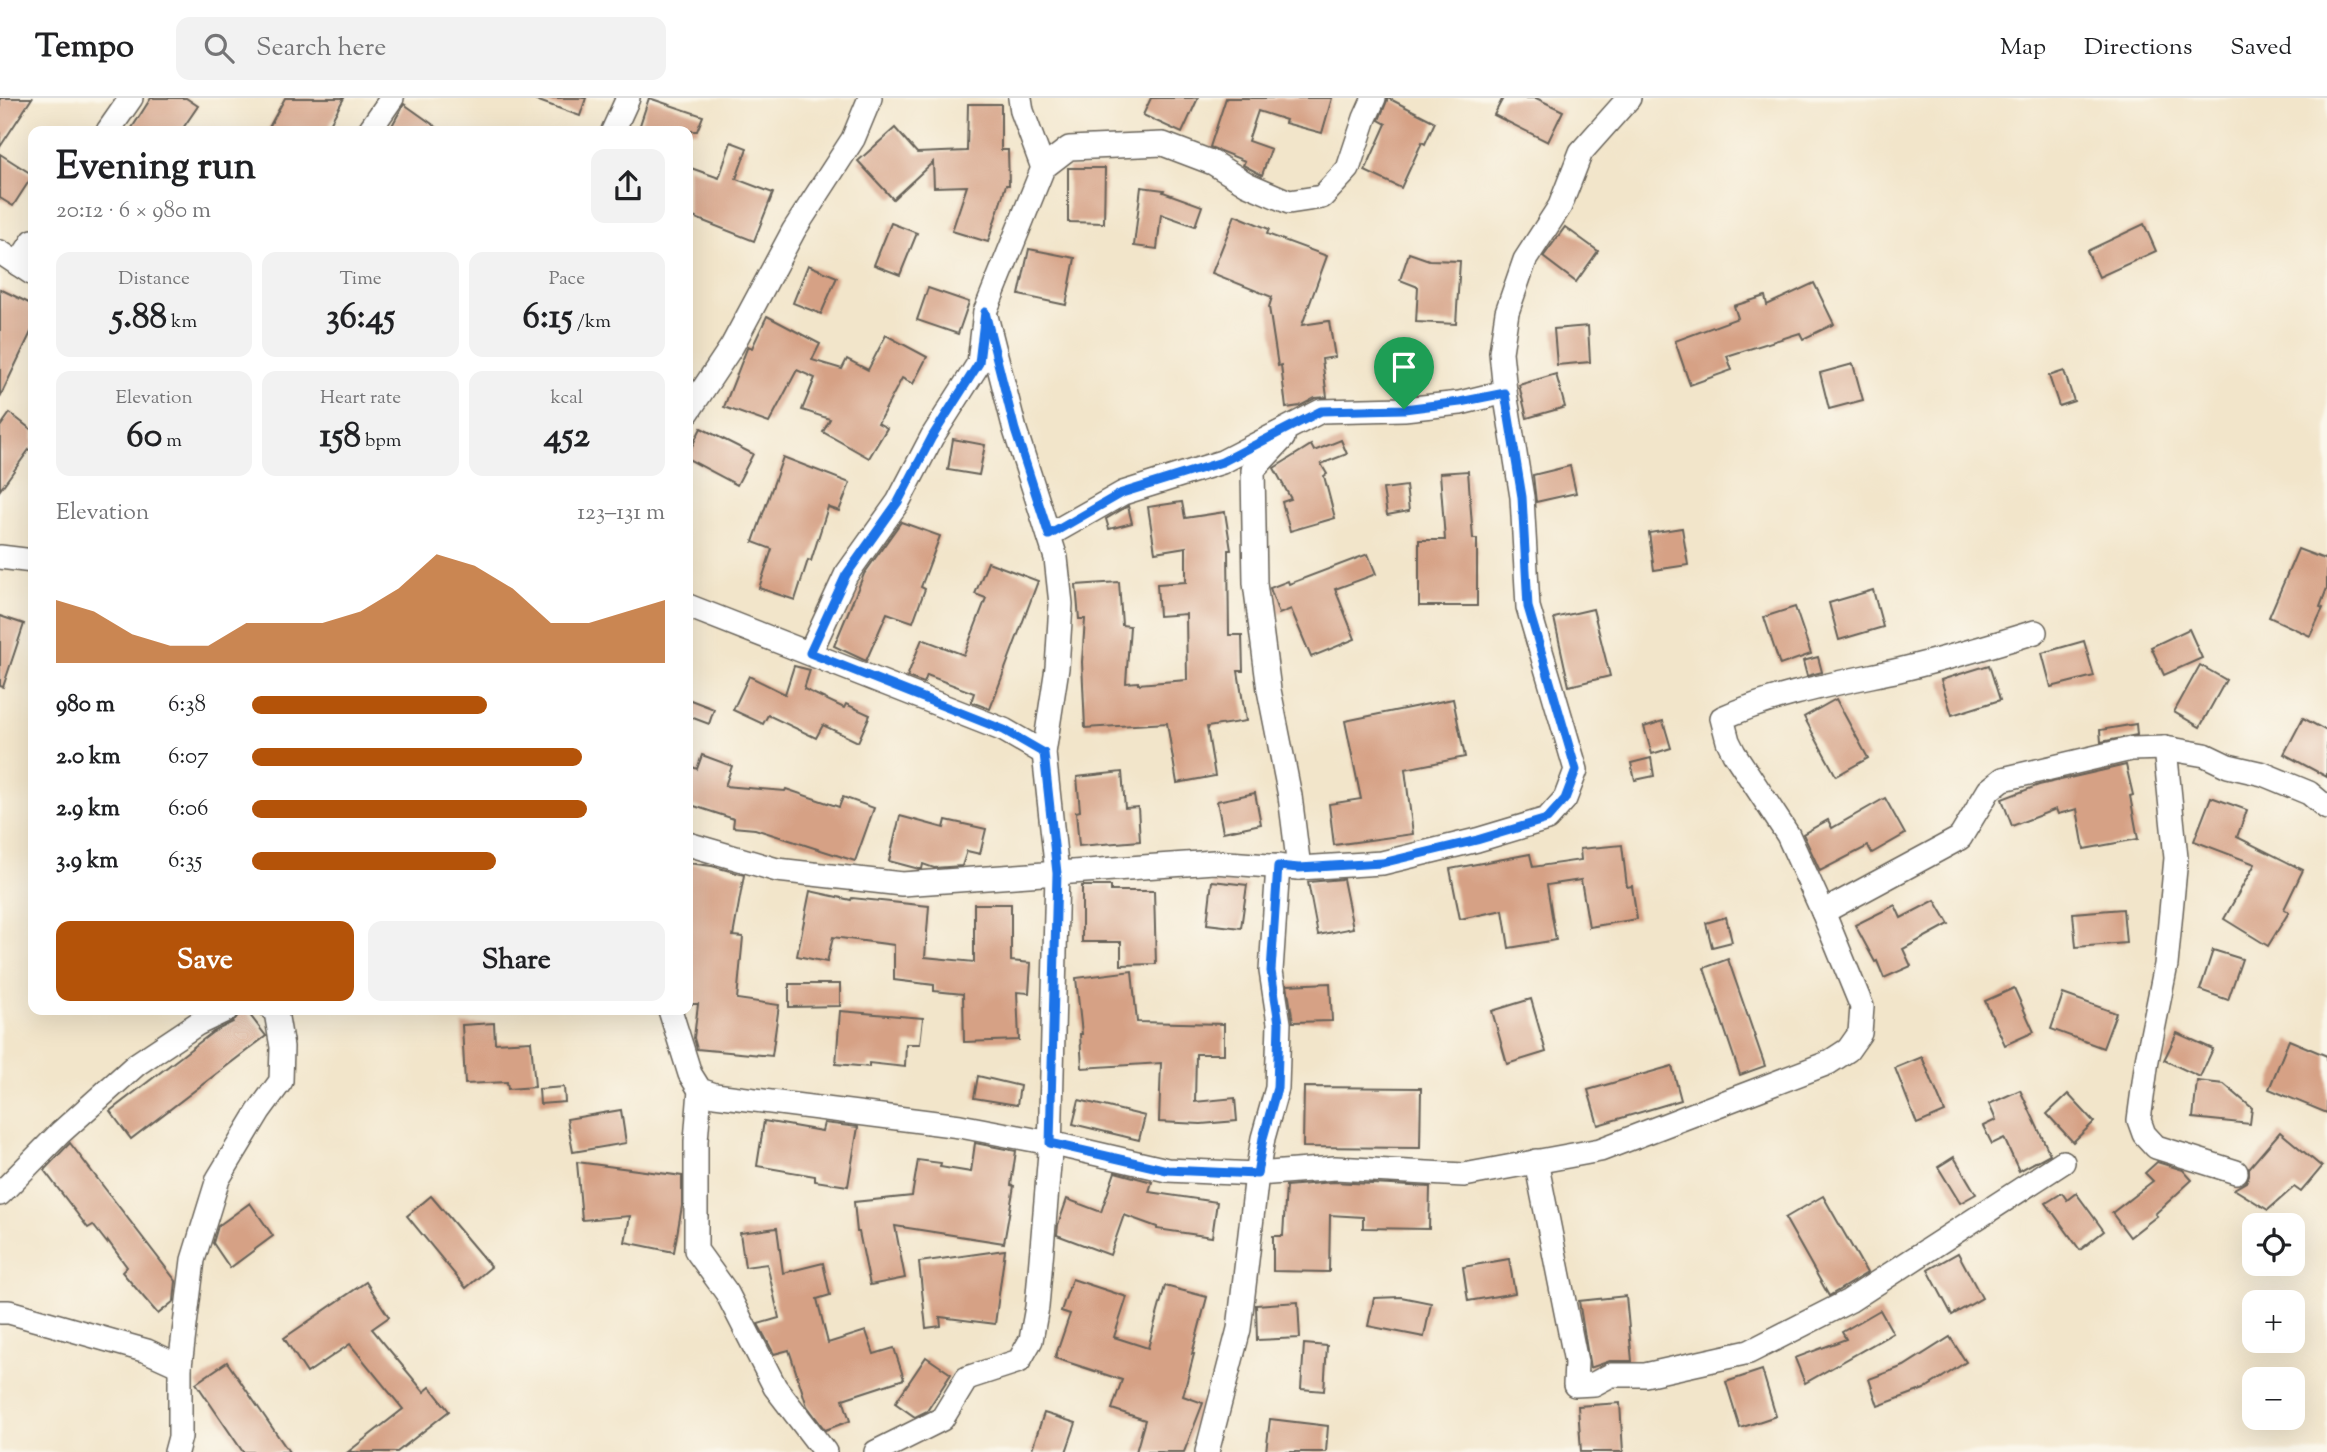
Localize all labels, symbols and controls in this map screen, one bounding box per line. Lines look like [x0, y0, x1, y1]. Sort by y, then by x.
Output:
search box [176, 17, 666, 80]
text: Tempo [35, 24, 134, 72]
icon: search [200, 29, 238, 67]
text: Search here [256, 30, 386, 67]
text: Map [2000, 31, 2046, 65]
text: Directions [2084, 31, 2192, 65]
text: Saved [2230, 31, 2292, 65]
text: Evening run [56, 142, 256, 196]
button: share [591, 149, 665, 223]
text: 20:12 · 6 × 980 m [56, 195, 211, 228]
text: Distance [118, 266, 190, 293]
text: Time [339, 266, 382, 293]
text: Pace [549, 266, 585, 293]
text: 5.88 [111, 293, 167, 344]
text: 36:45 [326, 293, 395, 344]
text: 6:15 [523, 293, 573, 344]
text: km [167, 309, 197, 336]
text: /km [573, 309, 611, 336]
pin [1374, 337, 1434, 409]
icon: arrive [1385, 348, 1423, 386]
text: Elevation [116, 385, 193, 412]
text: Heart rate [320, 385, 401, 412]
text: kcal [550, 385, 583, 412]
text: 60 [126, 412, 162, 463]
text: 158 [320, 412, 361, 463]
text: 452 [544, 412, 590, 463]
text: m [162, 428, 182, 455]
text: bpm [361, 428, 401, 455]
text: Elevation [56, 497, 149, 530]
text: 123–131 m [577, 497, 665, 530]
text: 980 m [56, 689, 115, 722]
text: 6:38 [168, 689, 206, 722]
text: 2.0 km [56, 741, 121, 774]
text: 6:07 [168, 741, 209, 774]
text: 2.9 km [56, 793, 120, 826]
text: 6:06 [168, 793, 209, 826]
text: 3.9 km [56, 845, 118, 878]
text: 6:35 [168, 845, 202, 878]
button: Save [56, 921, 354, 1001]
button: Share [368, 921, 665, 1001]
map controls [2242, 1213, 2305, 1430]
button: locate [2242, 1213, 2305, 1276]
button: + [2242, 1290, 2305, 1353]
button: − [2242, 1367, 2305, 1430]

